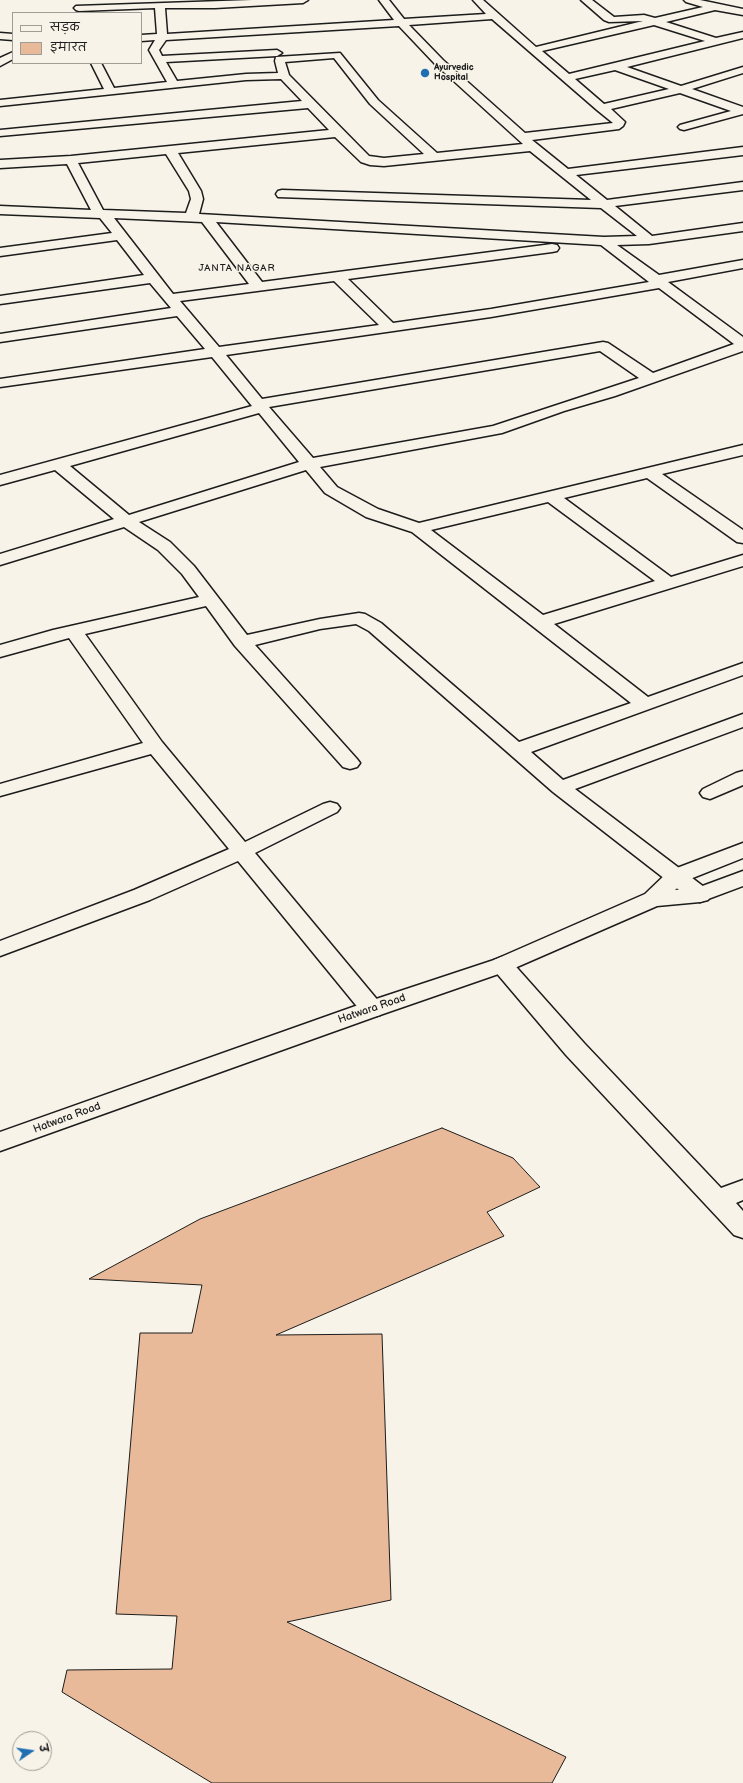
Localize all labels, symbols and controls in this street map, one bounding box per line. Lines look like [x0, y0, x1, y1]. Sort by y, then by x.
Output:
legend [12, 12, 142, 64]
text: सड़क [50, 20, 80, 35]
text: इमारत [50, 40, 87, 55]
place label: Ayurvedic Hospital [434, 63, 474, 84]
marker: Ayurvedic Hospital [419, 67, 431, 79]
district label: JANTA NAGAR [198, 262, 276, 274]
street label: Hatwara Road [336, 991, 408, 1027]
street label: Hatwara Road [32, 1100, 102, 1136]
north arrow [12, 1731, 52, 1771]
text: उ [36, 1743, 50, 1753]

